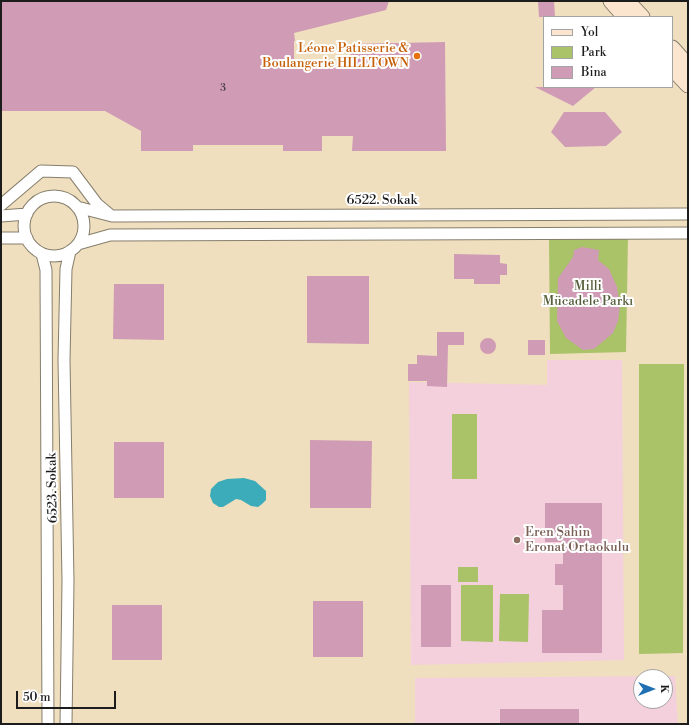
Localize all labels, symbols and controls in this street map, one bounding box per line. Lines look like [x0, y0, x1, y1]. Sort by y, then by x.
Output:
legend [543, 16, 673, 88]
text: Yol [581, 25, 598, 40]
place label: Léone Patisserie & Boulangerie HILLTOWN [262, 41, 409, 72]
text: Park [581, 45, 606, 60]
marker: Léone Patisserie & Boulangerie HILLTOWN [412, 51, 422, 61]
text: Bina [581, 65, 607, 80]
house number: 3 [220, 81, 226, 95]
street label: 6522. Sokak [347, 193, 417, 209]
park label: Milli Mücadele Parkı [543, 279, 633, 310]
street label: 6523. Sokak [45, 453, 61, 523]
place label: Eren Şahin Eronat Ortaokulu [525, 525, 629, 556]
marker: Eren Şahin Eronat Ortaokulu [512, 535, 522, 545]
north arrow [633, 669, 673, 709]
scale bar [18, 683, 118, 709]
text: K [657, 685, 671, 693]
text: 50 m [23, 690, 51, 705]

